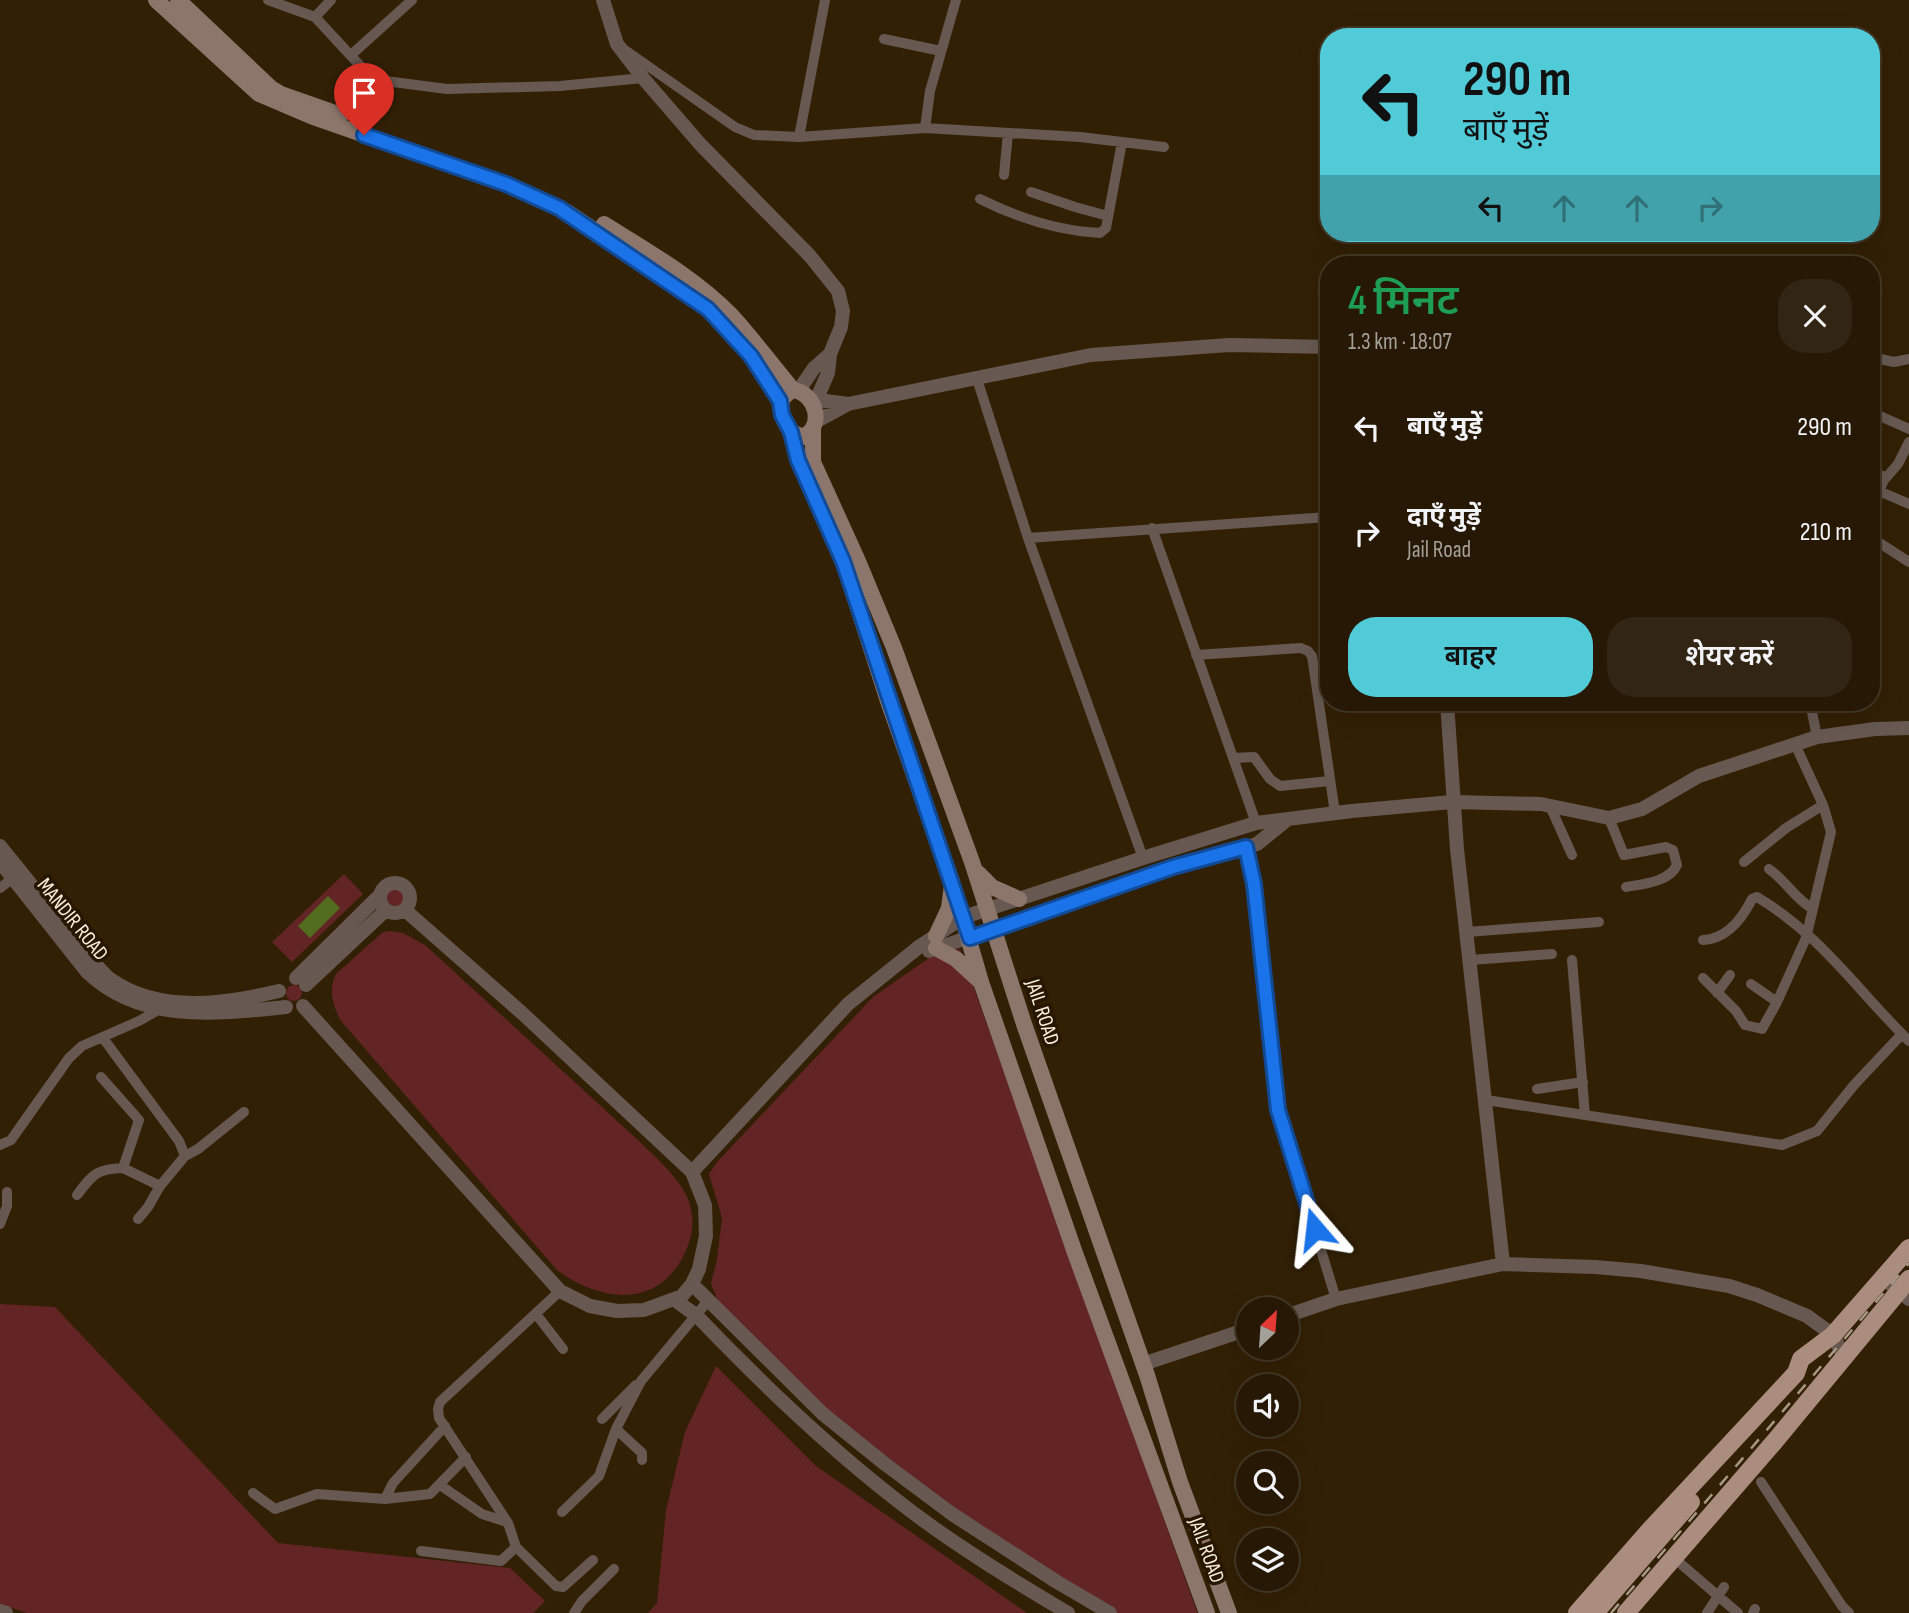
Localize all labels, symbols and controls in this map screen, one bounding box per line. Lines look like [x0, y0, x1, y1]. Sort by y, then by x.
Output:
text: 290 m [1463, 51, 1571, 110]
icon: left [1348, 56, 1439, 147]
pin [334, 63, 394, 135]
icon: arrive [345, 74, 383, 112]
text: बाएँ मुड़ें [1463, 111, 1549, 150]
icon: left [1472, 189, 1510, 227]
icon: ahead [1545, 189, 1583, 227]
icon: ahead [1618, 189, 1656, 227]
icon: right [1691, 189, 1729, 227]
text: 4 मिनट [1348, 276, 1459, 327]
button: close [1778, 279, 1852, 353]
text: 1.3 km · 18:07 [1348, 328, 1452, 356]
icon: left [1348, 409, 1386, 447]
text: बाएँ मुड़ें [1407, 411, 1482, 442]
text: 290 m [1797, 412, 1852, 443]
text: दाएँ मुड़ें [1407, 502, 1481, 533]
icon: right [1348, 514, 1386, 552]
text: 210 m [1800, 517, 1852, 548]
text: Jail Road [1407, 536, 1471, 564]
button: बाहर [1348, 617, 1593, 697]
button: शेयर करें [1607, 617, 1852, 697]
street label: MANDIR ROAD [32, 873, 113, 966]
street label: JAIL ROAD [1020, 975, 1065, 1048]
position arrow [1278, 1192, 1352, 1266]
north arrow [1236, 1297, 1298, 1360]
map controls [1236, 1297, 1299, 1591]
button: sound [1236, 1374, 1299, 1437]
button: search [1236, 1451, 1299, 1514]
street label: JAIL ROAD [1183, 1513, 1230, 1586]
button: layers [1236, 1528, 1299, 1591]

